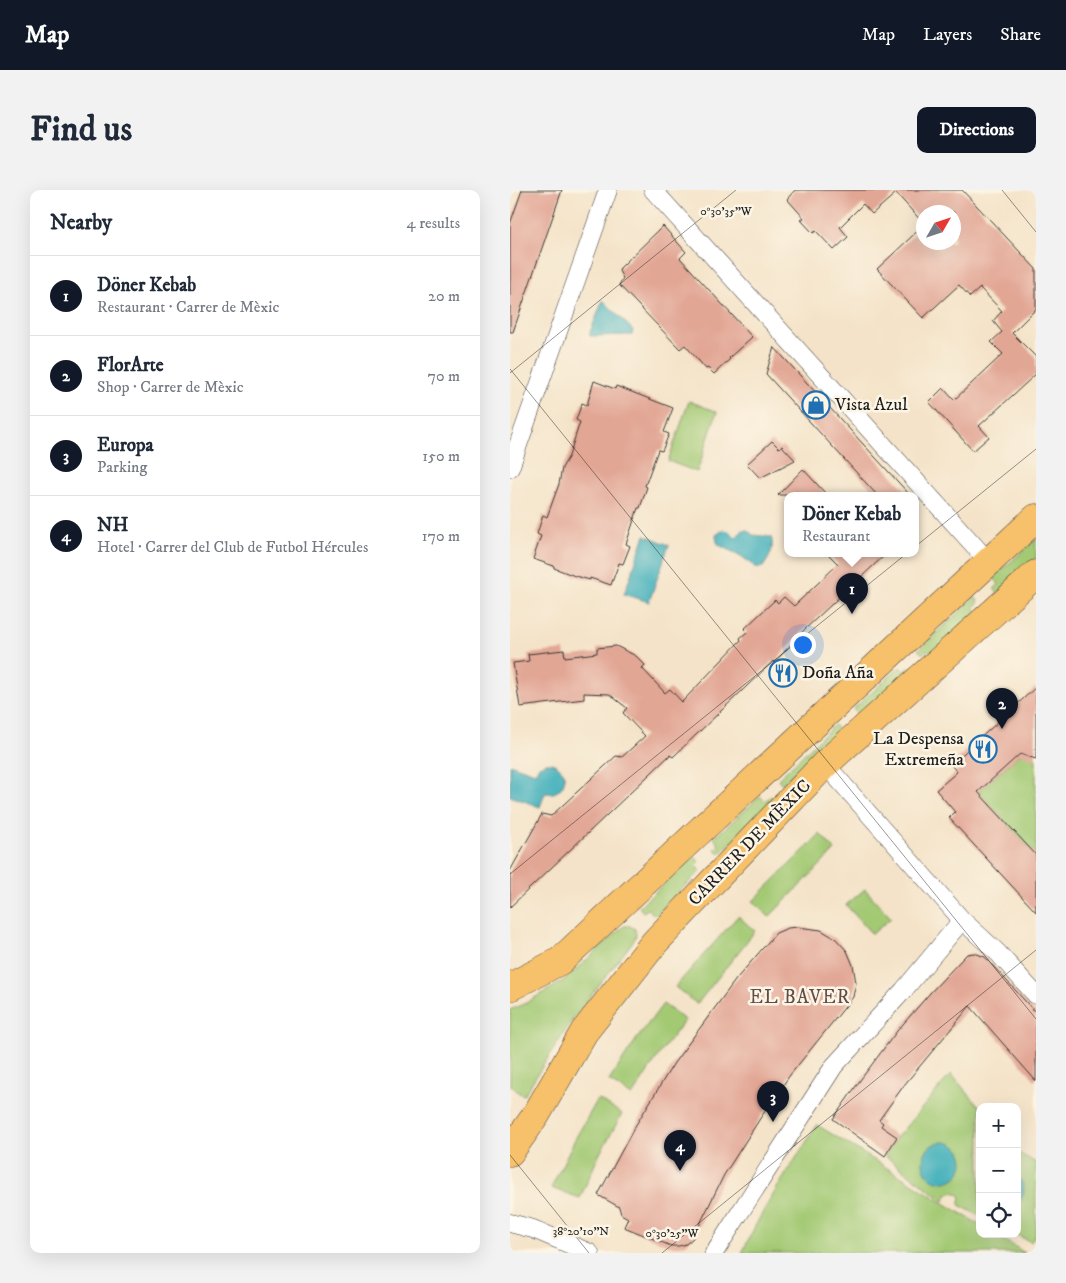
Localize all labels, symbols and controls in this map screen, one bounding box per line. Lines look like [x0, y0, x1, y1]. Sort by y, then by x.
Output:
text: Map [25, 20, 69, 50]
text: Map [862, 24, 895, 46]
text: Layers [923, 24, 972, 46]
text: Share [1000, 24, 1041, 46]
button: Directions [917, 107, 1036, 153]
text: Find us [30, 108, 132, 152]
text: 0°30'35"W [700, 204, 753, 219]
north arrow [916, 205, 961, 250]
text: Nearby [50, 210, 112, 236]
text: 4 results [407, 213, 460, 233]
text: Döner Kebab [97, 274, 196, 297]
text: 1 [63, 286, 69, 306]
text: 20 m [428, 286, 460, 306]
text: Restaurant · Carrer de Mèxic [97, 297, 279, 317]
text: FlorArte [97, 354, 164, 377]
text: 2 [62, 366, 70, 386]
text: 70 m [428, 366, 460, 386]
text: Shop · Carrer de Mèxic [97, 377, 244, 397]
shop icon: Vista Azul [801, 390, 831, 420]
place label: Vista Azul [834, 394, 908, 416]
text: Europa [97, 434, 154, 457]
text: 3 [63, 446, 69, 466]
text: 150 m [422, 446, 460, 466]
text: Parking [97, 457, 147, 477]
popup [784, 492, 919, 557]
text: Döner Kebab [802, 503, 901, 526]
text: NH [97, 514, 129, 537]
text: 4 [61, 526, 71, 546]
text: 170 m [422, 526, 460, 546]
text: Restaurant [802, 526, 870, 546]
text: Hotel · Carrer del Club de Futbol Hércules [97, 537, 368, 557]
pin: 1 [836, 573, 868, 614]
your location [790, 632, 816, 658]
restaurant icon: Doña Aña [768, 658, 798, 688]
place label: Doña Aña [802, 662, 874, 684]
pin: 2 [986, 688, 1018, 729]
place label: La Despensa Extremeña [873, 728, 964, 771]
restaurant icon: La Despensa Extremeña [968, 734, 998, 764]
street label: CARRER DE MÈXIC [684, 775, 816, 911]
district label: EL BAVER [750, 986, 850, 1009]
pin: 3 [757, 1081, 789, 1122]
map controls [976, 1103, 1021, 1238]
button: + [976, 1103, 1021, 1148]
pin: 4 [664, 1130, 696, 1171]
button: − [976, 1148, 1021, 1193]
button: locate [976, 1193, 1021, 1238]
text: 38°20'10"N [553, 1224, 609, 1239]
text: 0°30'25"W [645, 1226, 700, 1241]

